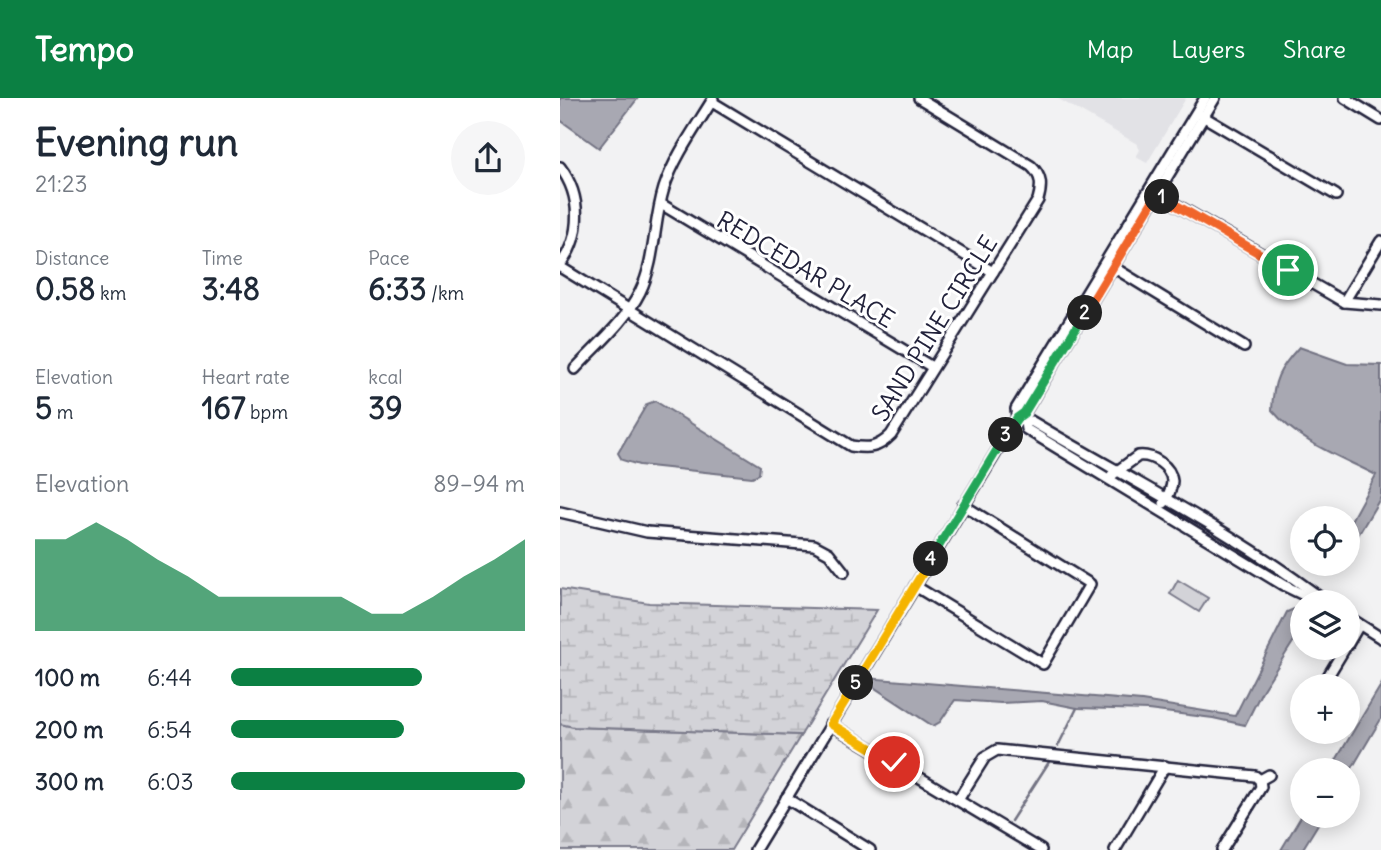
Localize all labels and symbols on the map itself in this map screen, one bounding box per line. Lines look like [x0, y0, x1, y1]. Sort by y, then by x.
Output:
pin: 1 [1144, 180, 1180, 214]
street label: REDCEDAR PLACE [712, 204, 900, 334]
street label: SAND PINE CIRCLE [865, 229, 1003, 427]
pin [1258, 240, 1318, 300]
pin: 2 [1068, 296, 1102, 330]
pin: 3 [988, 418, 1024, 452]
pin: 4 [914, 542, 948, 576]
pin: 5 [838, 666, 874, 700]
pin [864, 732, 924, 792]

